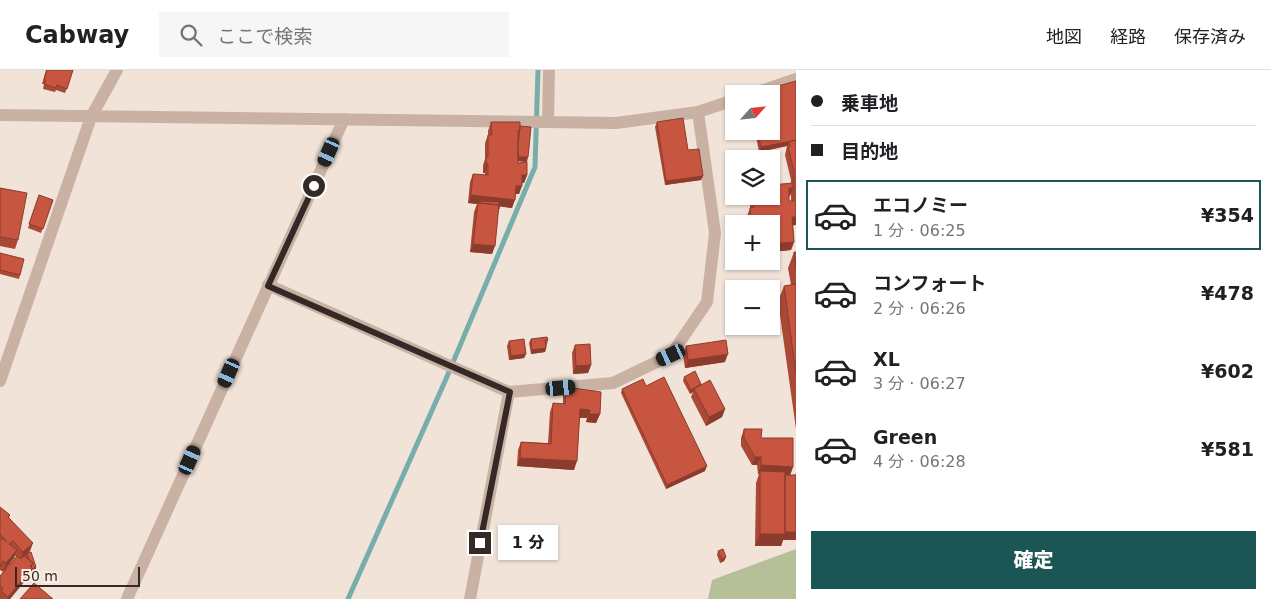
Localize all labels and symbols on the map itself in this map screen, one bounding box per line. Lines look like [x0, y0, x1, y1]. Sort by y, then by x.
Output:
north arrow [725, 85, 780, 140]
car [316, 135, 341, 169]
route start [303, 175, 325, 197]
car [654, 342, 687, 368]
car [216, 356, 241, 390]
car [545, 379, 576, 397]
car [177, 443, 202, 477]
callout: 1 分 [498, 526, 558, 560]
route end [469, 532, 491, 554]
scale bar [15, 564, 140, 587]

